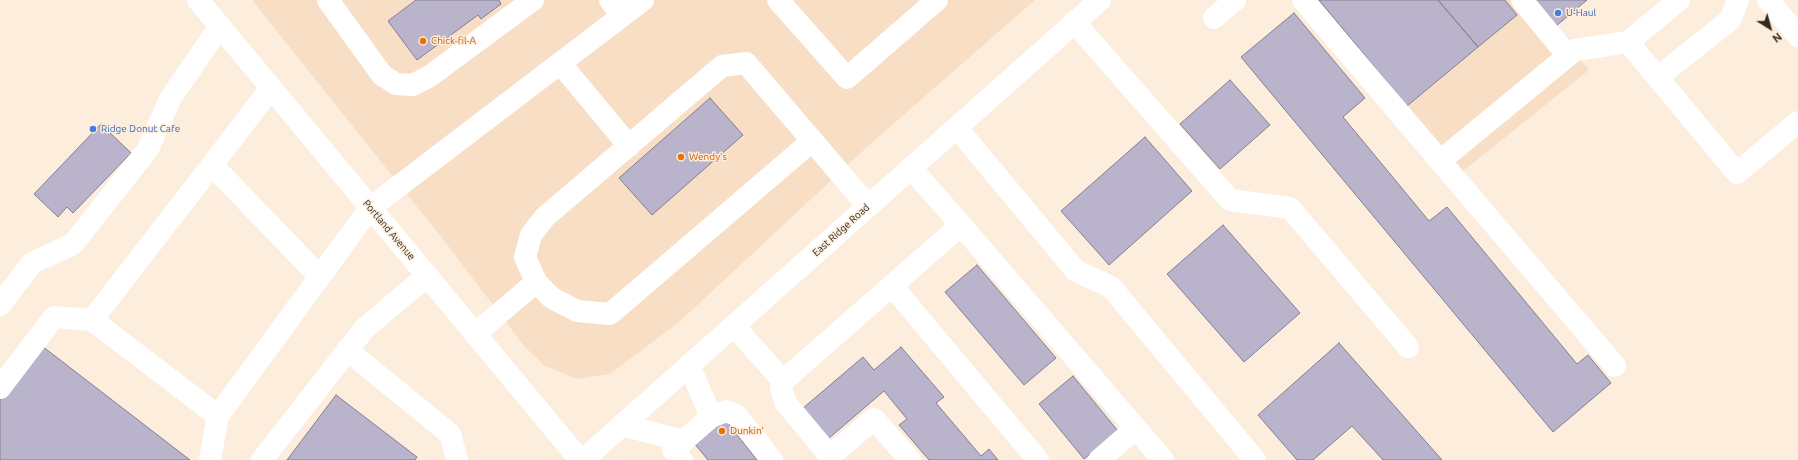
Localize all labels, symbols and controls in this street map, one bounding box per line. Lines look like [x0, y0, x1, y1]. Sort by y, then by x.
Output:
place label: U-Haul [1566, 7, 1596, 19]
marker: U-Haul [1553, 8, 1563, 18]
north arrow [1750, 8, 1790, 48]
text: N [1770, 30, 1784, 45]
place label: Chick-fil-A [431, 35, 476, 47]
marker: Chick-fil-A [418, 36, 428, 46]
place label: Ridge Donut Cafe [101, 123, 180, 135]
marker: Ridge Donut Cafe [88, 124, 98, 134]
place label: Wendy's [689, 151, 727, 163]
marker: Wendy's [676, 152, 686, 162]
street label: Portland Avenue [360, 198, 418, 262]
street label: East Ridge Road [810, 201, 872, 259]
place label: Dunkin' [730, 425, 764, 437]
marker: Dunkin' [717, 426, 727, 436]

